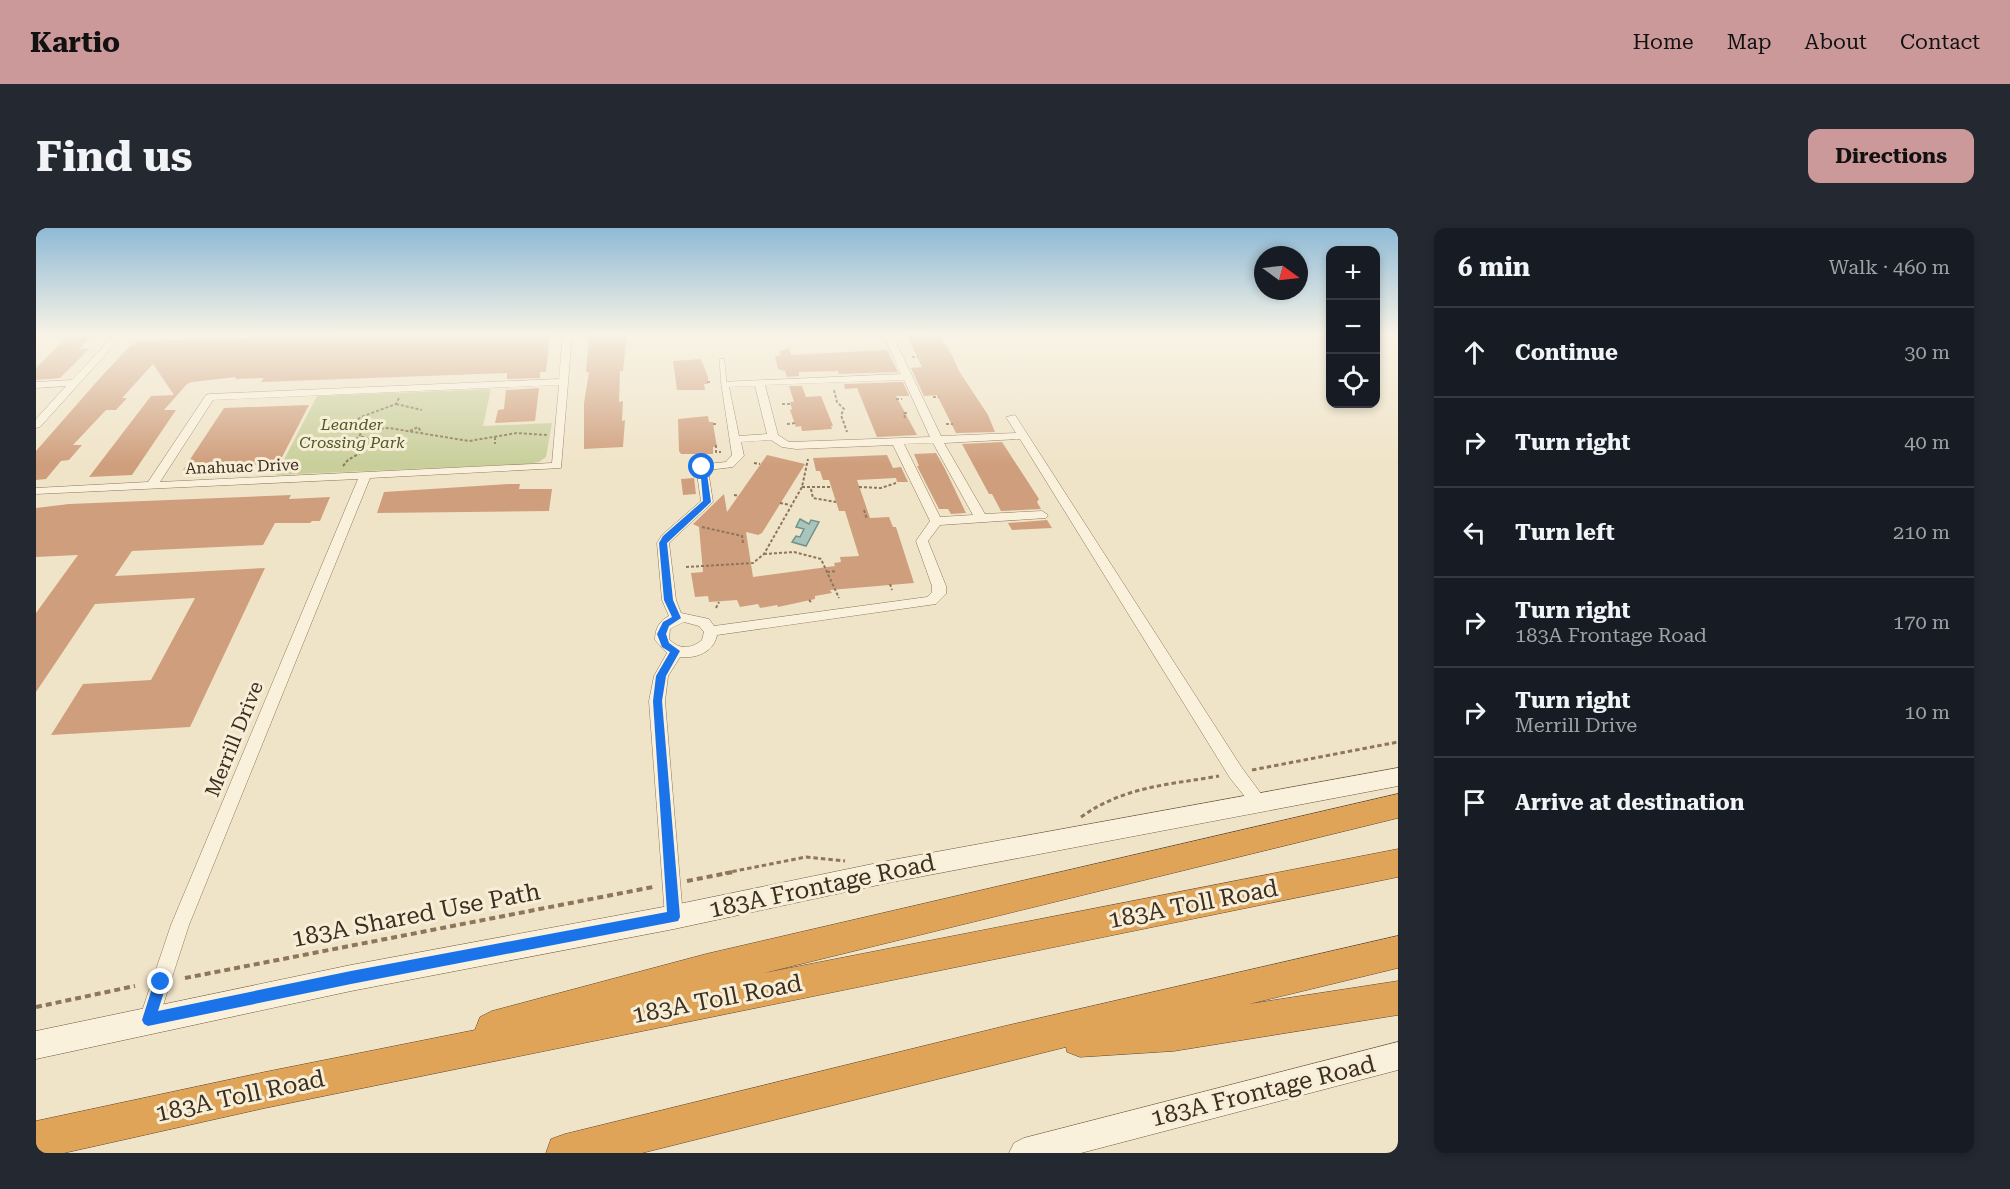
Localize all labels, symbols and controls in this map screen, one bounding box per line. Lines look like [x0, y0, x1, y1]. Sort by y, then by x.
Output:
text: Kartio [30, 26, 120, 59]
text: Home [1633, 30, 1694, 54]
text: Map [1727, 30, 1772, 54]
text: About [1805, 30, 1867, 54]
text: Contact [1900, 30, 1980, 54]
button: Directions [1808, 129, 1974, 183]
text: Find us [36, 132, 193, 181]
north arrow [1254, 246, 1308, 300]
map controls [1326, 246, 1380, 408]
button: + [1326, 246, 1380, 300]
text: 6 min [1458, 252, 1530, 282]
text: Walk · 460 m [1829, 255, 1950, 279]
button: − [1326, 300, 1380, 354]
icon: ahead [1458, 336, 1491, 369]
text: Continue [1515, 340, 1618, 365]
text: 30 m [1904, 340, 1950, 364]
button: locate [1326, 354, 1380, 408]
park label: Leander Crossing Park [299, 415, 405, 452]
icon: right [1458, 426, 1491, 459]
text: Turn right [1515, 430, 1630, 455]
text: 40 m [1904, 430, 1950, 454]
route start [688, 453, 714, 479]
street label: Anahuac Drive [185, 455, 299, 478]
icon: left [1458, 516, 1491, 549]
text: Turn left [1515, 520, 1615, 545]
text: 210 m [1893, 520, 1950, 544]
text: Turn right [1515, 598, 1630, 623]
icon: right [1458, 606, 1491, 639]
text: 170 m [1893, 610, 1950, 634]
text: 183A Frontage Road [1515, 623, 1707, 647]
street label: Merrill Drive [200, 678, 268, 800]
text: Turn right [1515, 688, 1630, 713]
icon: right [1458, 696, 1491, 729]
text: 10 m [1904, 700, 1950, 724]
text: Merrill Drive [1515, 713, 1637, 737]
icon: arrive [1458, 786, 1491, 819]
text: Arrive at destination [1515, 790, 1744, 815]
street label: 183A Frontage Road [706, 848, 938, 924]
street label: 183A Toll Road [1106, 874, 1280, 934]
street label: 183A Shared Use Path [289, 877, 543, 953]
route end [147, 968, 173, 994]
street label: 183A Toll Road [630, 969, 804, 1029]
street label: 183A Frontage Road [1148, 1050, 1378, 1132]
street label: 183A Toll Road [153, 1064, 327, 1128]

